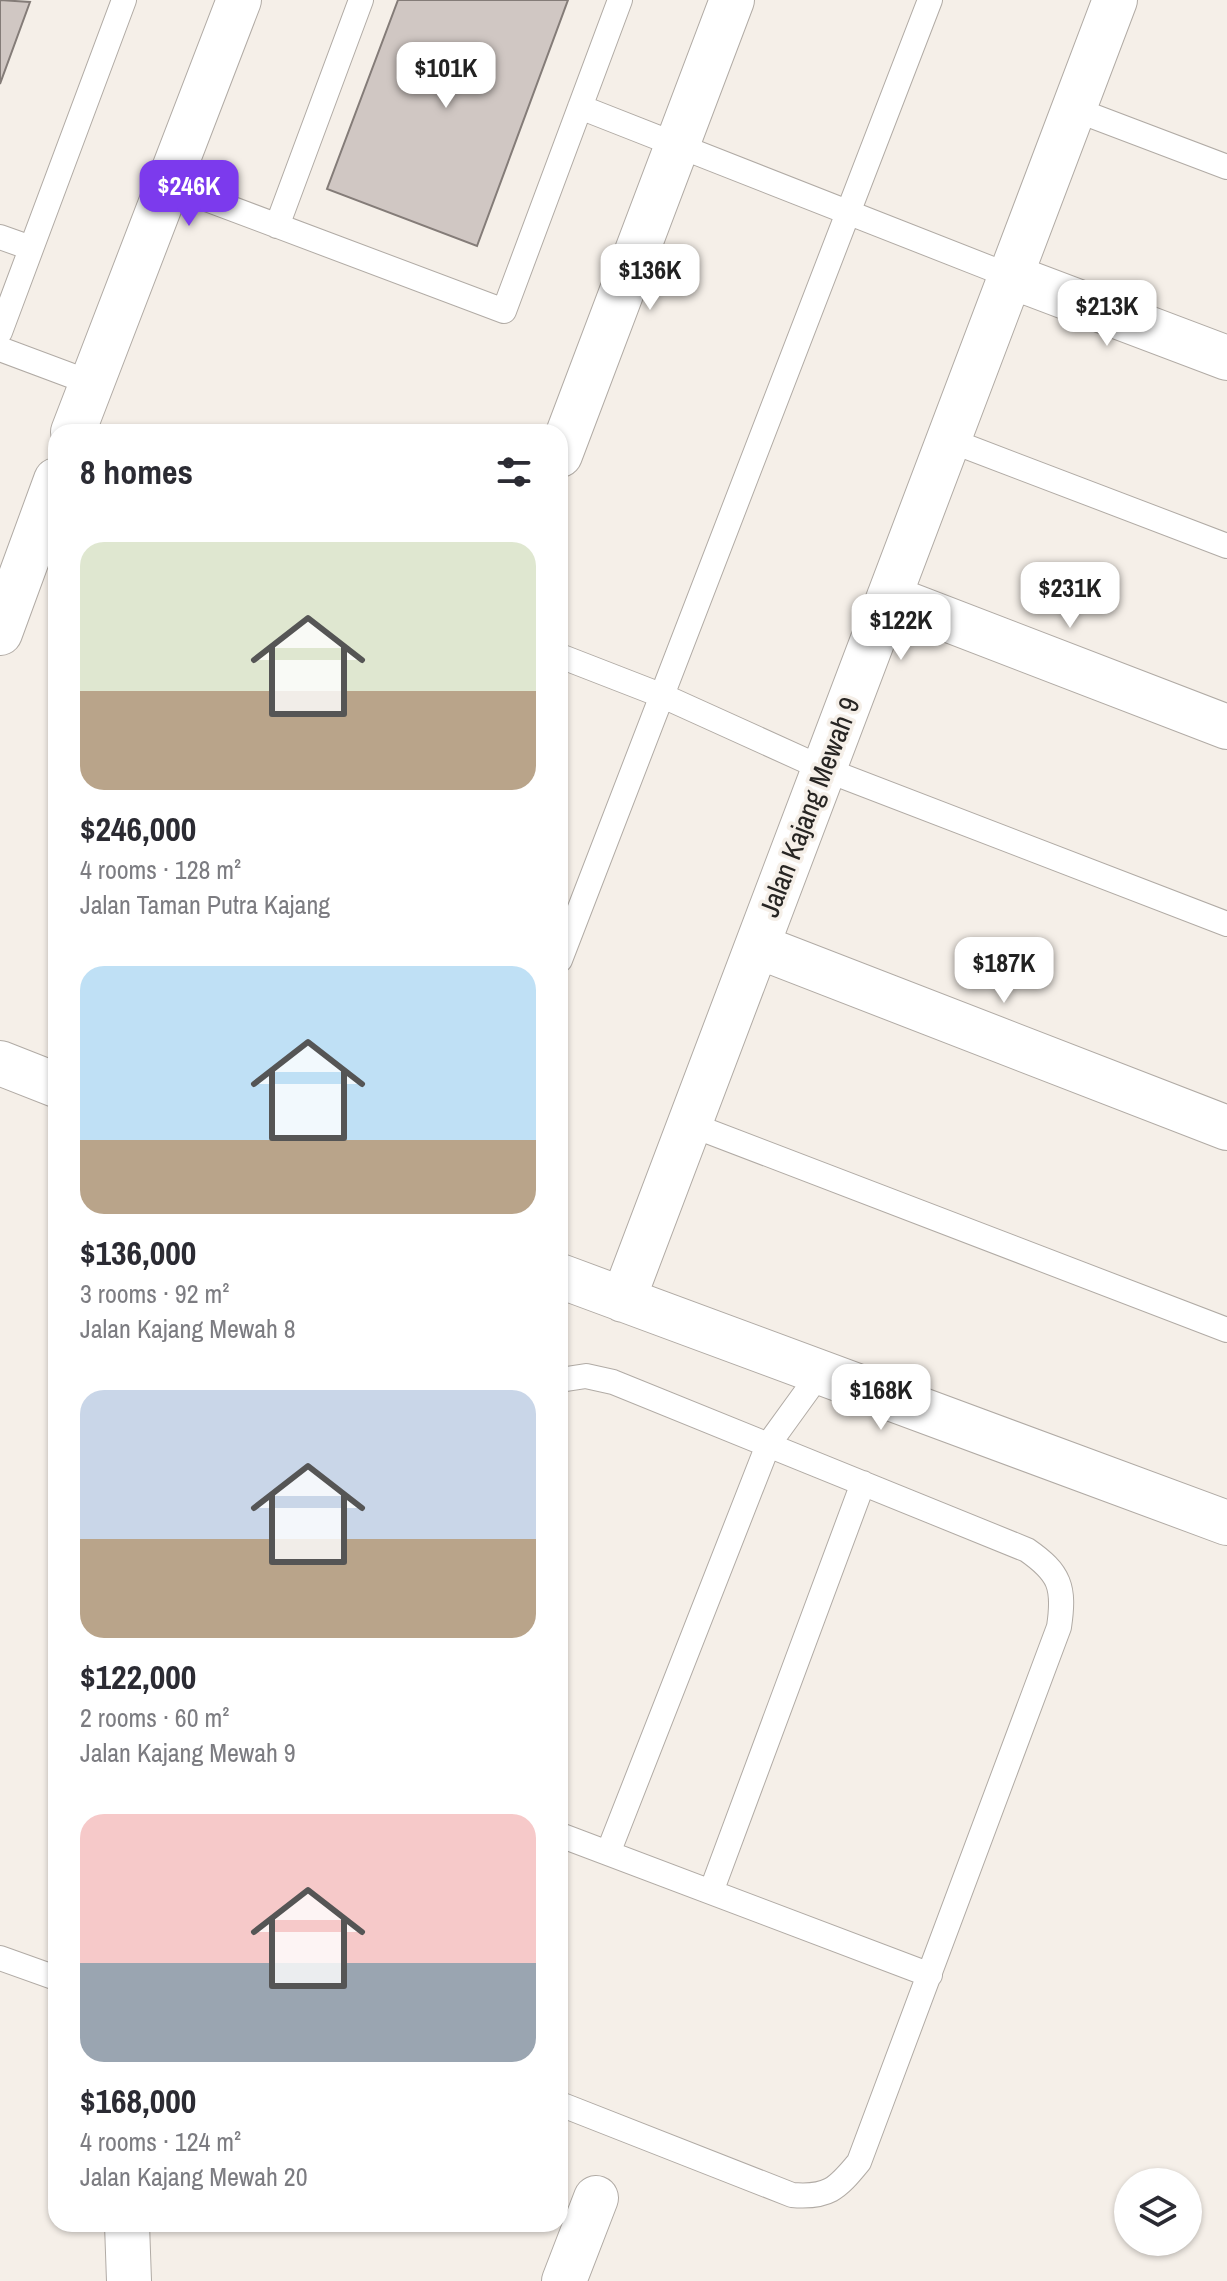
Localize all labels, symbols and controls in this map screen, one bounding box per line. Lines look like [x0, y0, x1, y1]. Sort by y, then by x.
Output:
pin: $101K [390, 42, 502, 110]
text: $101K [415, 50, 477, 85]
pin: $246K [133, 160, 245, 228]
text: $246K [158, 168, 220, 203]
pin: $136K [594, 244, 706, 312]
text: $136K [619, 252, 681, 287]
pin: $213K [1051, 280, 1163, 348]
text: $213K [1076, 288, 1138, 323]
text: 8 homes [80, 449, 193, 495]
icon: filters [492, 450, 536, 494]
pin: $231K [1014, 562, 1126, 630]
text: $231K [1039, 570, 1101, 605]
icon: home [236, 594, 380, 738]
pin: $122K [845, 594, 957, 662]
text: $122K [870, 602, 932, 637]
street label: Jalan Kajang Mewah 9 [750, 692, 868, 922]
text: $246,000 [80, 806, 196, 852]
text: 4 rooms · 128 m² [80, 852, 241, 887]
text: Jalan Taman Putra Kajang [80, 887, 330, 922]
pin: $187K [948, 937, 1060, 1005]
text: $187K [973, 945, 1035, 980]
icon: home [236, 1018, 380, 1162]
text: $136,000 [80, 1230, 196, 1276]
text: 3 rooms · 92 m² [80, 1276, 229, 1311]
text: Jalan Kajang Mewah 8 [80, 1311, 296, 1346]
pin: $168K [825, 1364, 937, 1432]
text: $168K [850, 1372, 912, 1407]
icon: home [236, 1442, 380, 1586]
text: $122,000 [80, 1654, 196, 1700]
text: 2 rooms · 60 m² [80, 1700, 229, 1735]
text: Jalan Kajang Mewah 9 [80, 1735, 296, 1770]
icon: home [236, 1866, 380, 2010]
text: $168,000 [80, 2078, 196, 2124]
text: 4 rooms · 124 m² [80, 2124, 241, 2159]
text: Jalan Kajang Mewah 20 [80, 2159, 308, 2194]
map controls [1114, 2168, 1202, 2256]
button: layers [1114, 2168, 1202, 2256]

